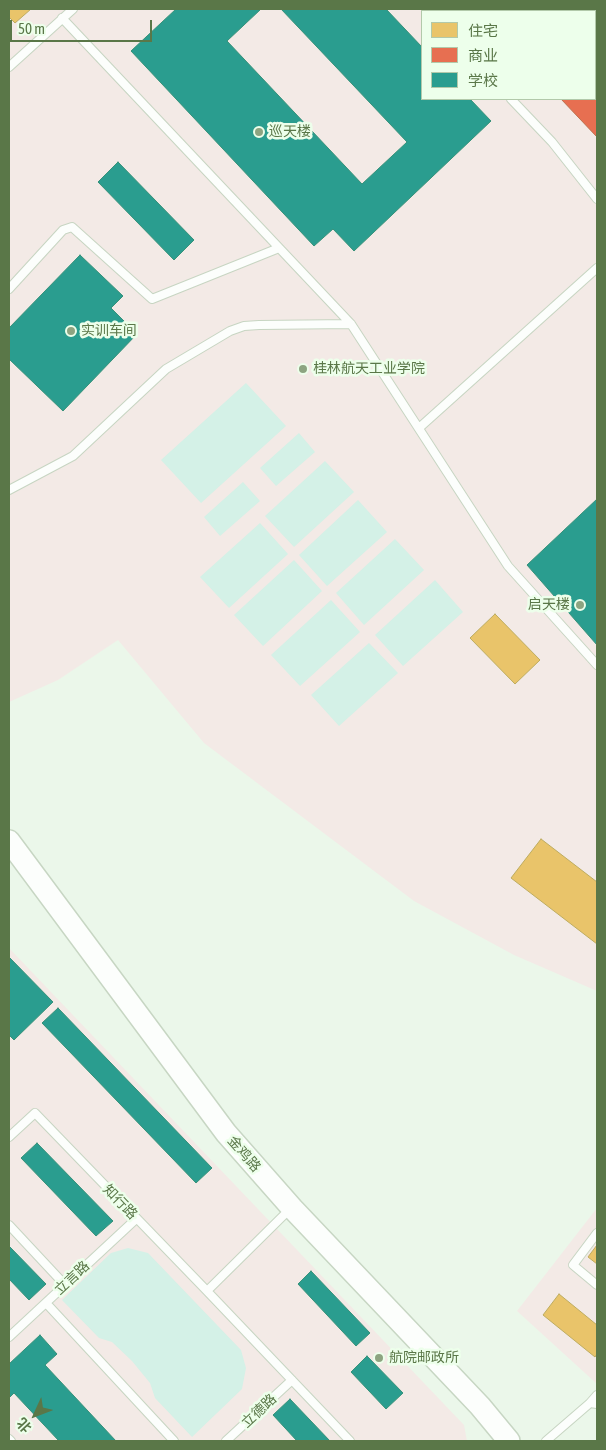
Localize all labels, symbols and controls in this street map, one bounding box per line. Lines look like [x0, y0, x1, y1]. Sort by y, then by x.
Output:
scale bar [12, 10, 155, 42]
legend [421, 10, 596, 100]
text: 50 m [18, 20, 45, 37]
text: 住宅 [468, 22, 498, 39]
text: 商业 [468, 47, 498, 64]
text: 学校 [468, 72, 498, 89]
place label: 巡天楼 [269, 124, 311, 140]
marker: 巡天楼 [253, 126, 265, 138]
place label: 实训车间 [81, 323, 137, 339]
marker: 实训车间 [65, 325, 77, 337]
place label: 桂林航天工业学院 [313, 361, 425, 377]
marker: 桂林航天工业学院 [297, 363, 309, 375]
place label: 启天楼 [528, 597, 570, 613]
marker: 启天楼 [574, 599, 586, 611]
street label: 金鸡路 [224, 1133, 264, 1175]
street label: 知行路 [99, 1181, 141, 1223]
street label: 立言路 [51, 1258, 93, 1298]
place label: 航院邮政所 [389, 1350, 459, 1366]
marker: 航院邮政所 [373, 1352, 385, 1364]
north arrow [10, 1390, 60, 1440]
street label: 立德路 [238, 1391, 280, 1431]
text: 北 [13, 1415, 35, 1436]

